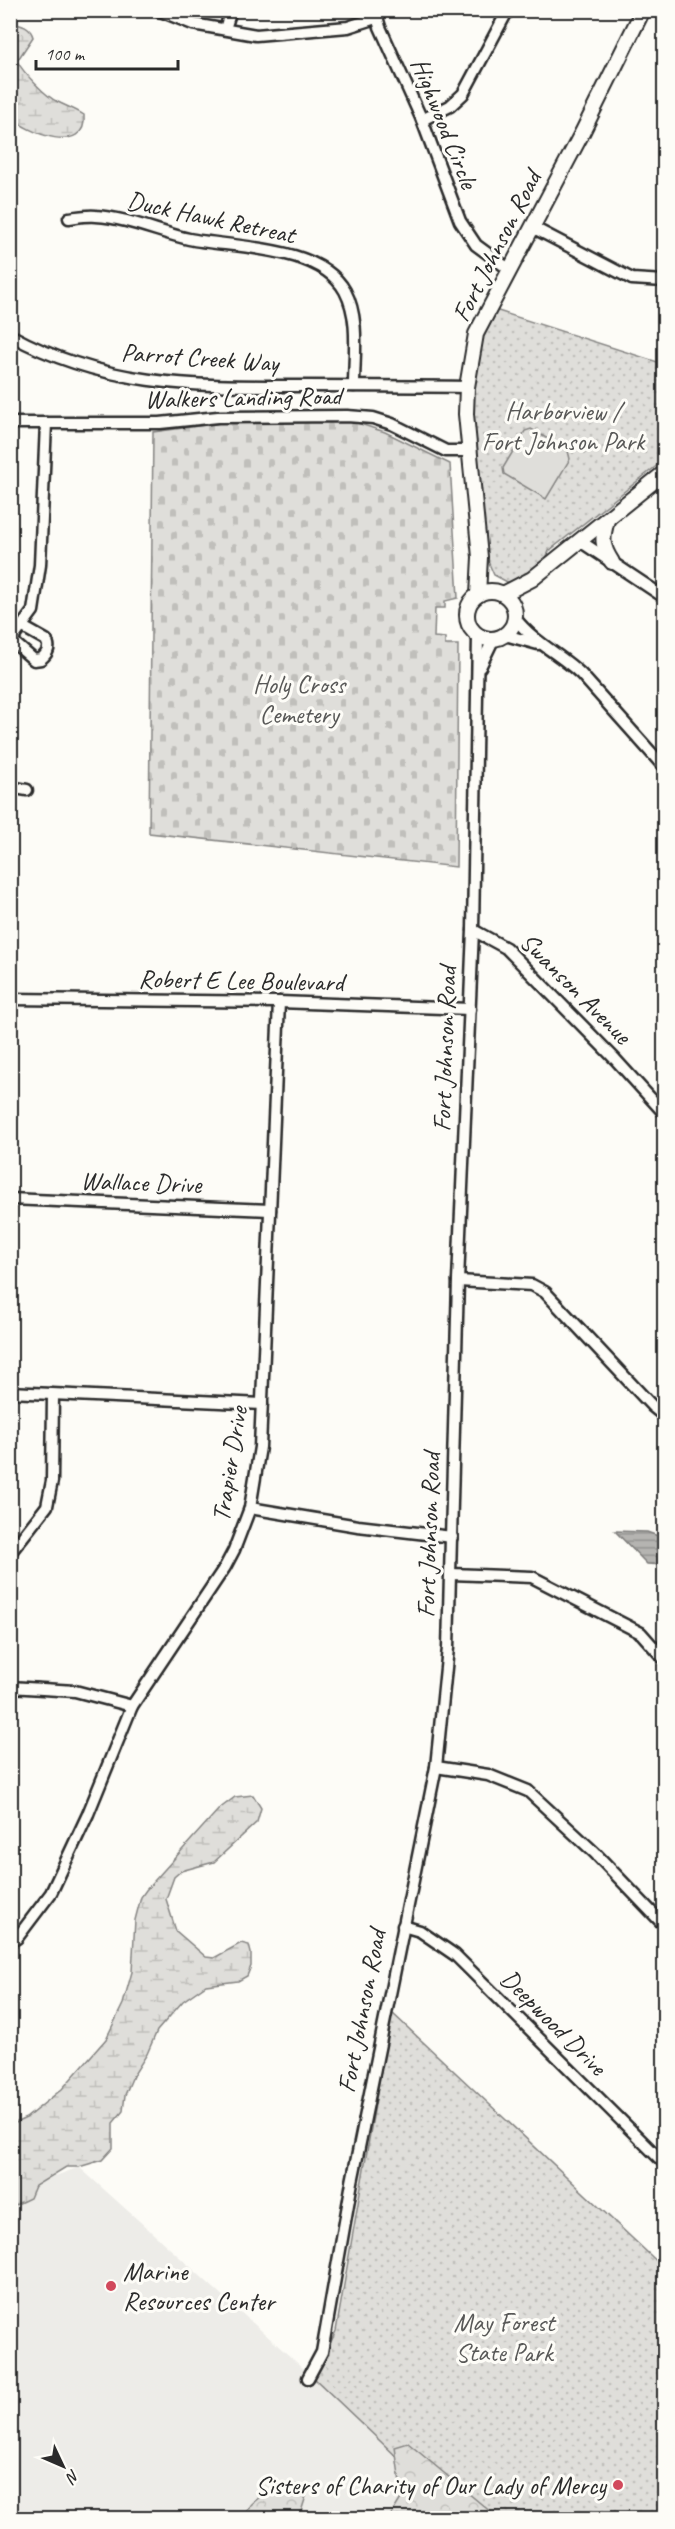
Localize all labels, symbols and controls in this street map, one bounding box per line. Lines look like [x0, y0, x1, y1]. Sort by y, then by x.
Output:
scale bar [36, 33, 178, 71]
text: 100 m [45, 43, 86, 65]
street label: Highwood Circle [403, 53, 486, 195]
street label: Fort Johnson Road [444, 162, 550, 327]
street label: Duck Hawk Retreat [124, 184, 300, 252]
street label: Parrot Creek Way [120, 336, 282, 380]
street label: Walkers Landing Road [145, 379, 345, 416]
park label: Harborview / Fort Johnson Park [482, 395, 646, 458]
park label: Holy Cross Cemetery [253, 668, 347, 731]
street label: Swanson Avenue [513, 926, 639, 1052]
street label: Robert E Lee Boulevard [138, 962, 348, 999]
street label: Fort Johnson Road [425, 962, 464, 1132]
street label: Wallace Drive [80, 1164, 203, 1201]
street label: Trapier Drive [204, 1403, 255, 1524]
street label: Fort Johnson Road [409, 1448, 448, 1618]
street label: Fort Johnson Road [330, 1923, 394, 2095]
street label: Deepwood Drive [494, 1962, 615, 2084]
place label: Marine Resources Center [123, 2255, 277, 2318]
marker: Marine Resources Center [104, 2279, 118, 2293]
park label: May Forest State Park [454, 2306, 557, 2369]
north arrow [33, 2436, 93, 2496]
text: N [60, 2465, 84, 2488]
place label: Sisters of Charity of Our Lady of Mercy [255, 2469, 608, 2502]
marker: Sisters of Charity of Our Lady of Mercy [611, 2478, 625, 2492]

